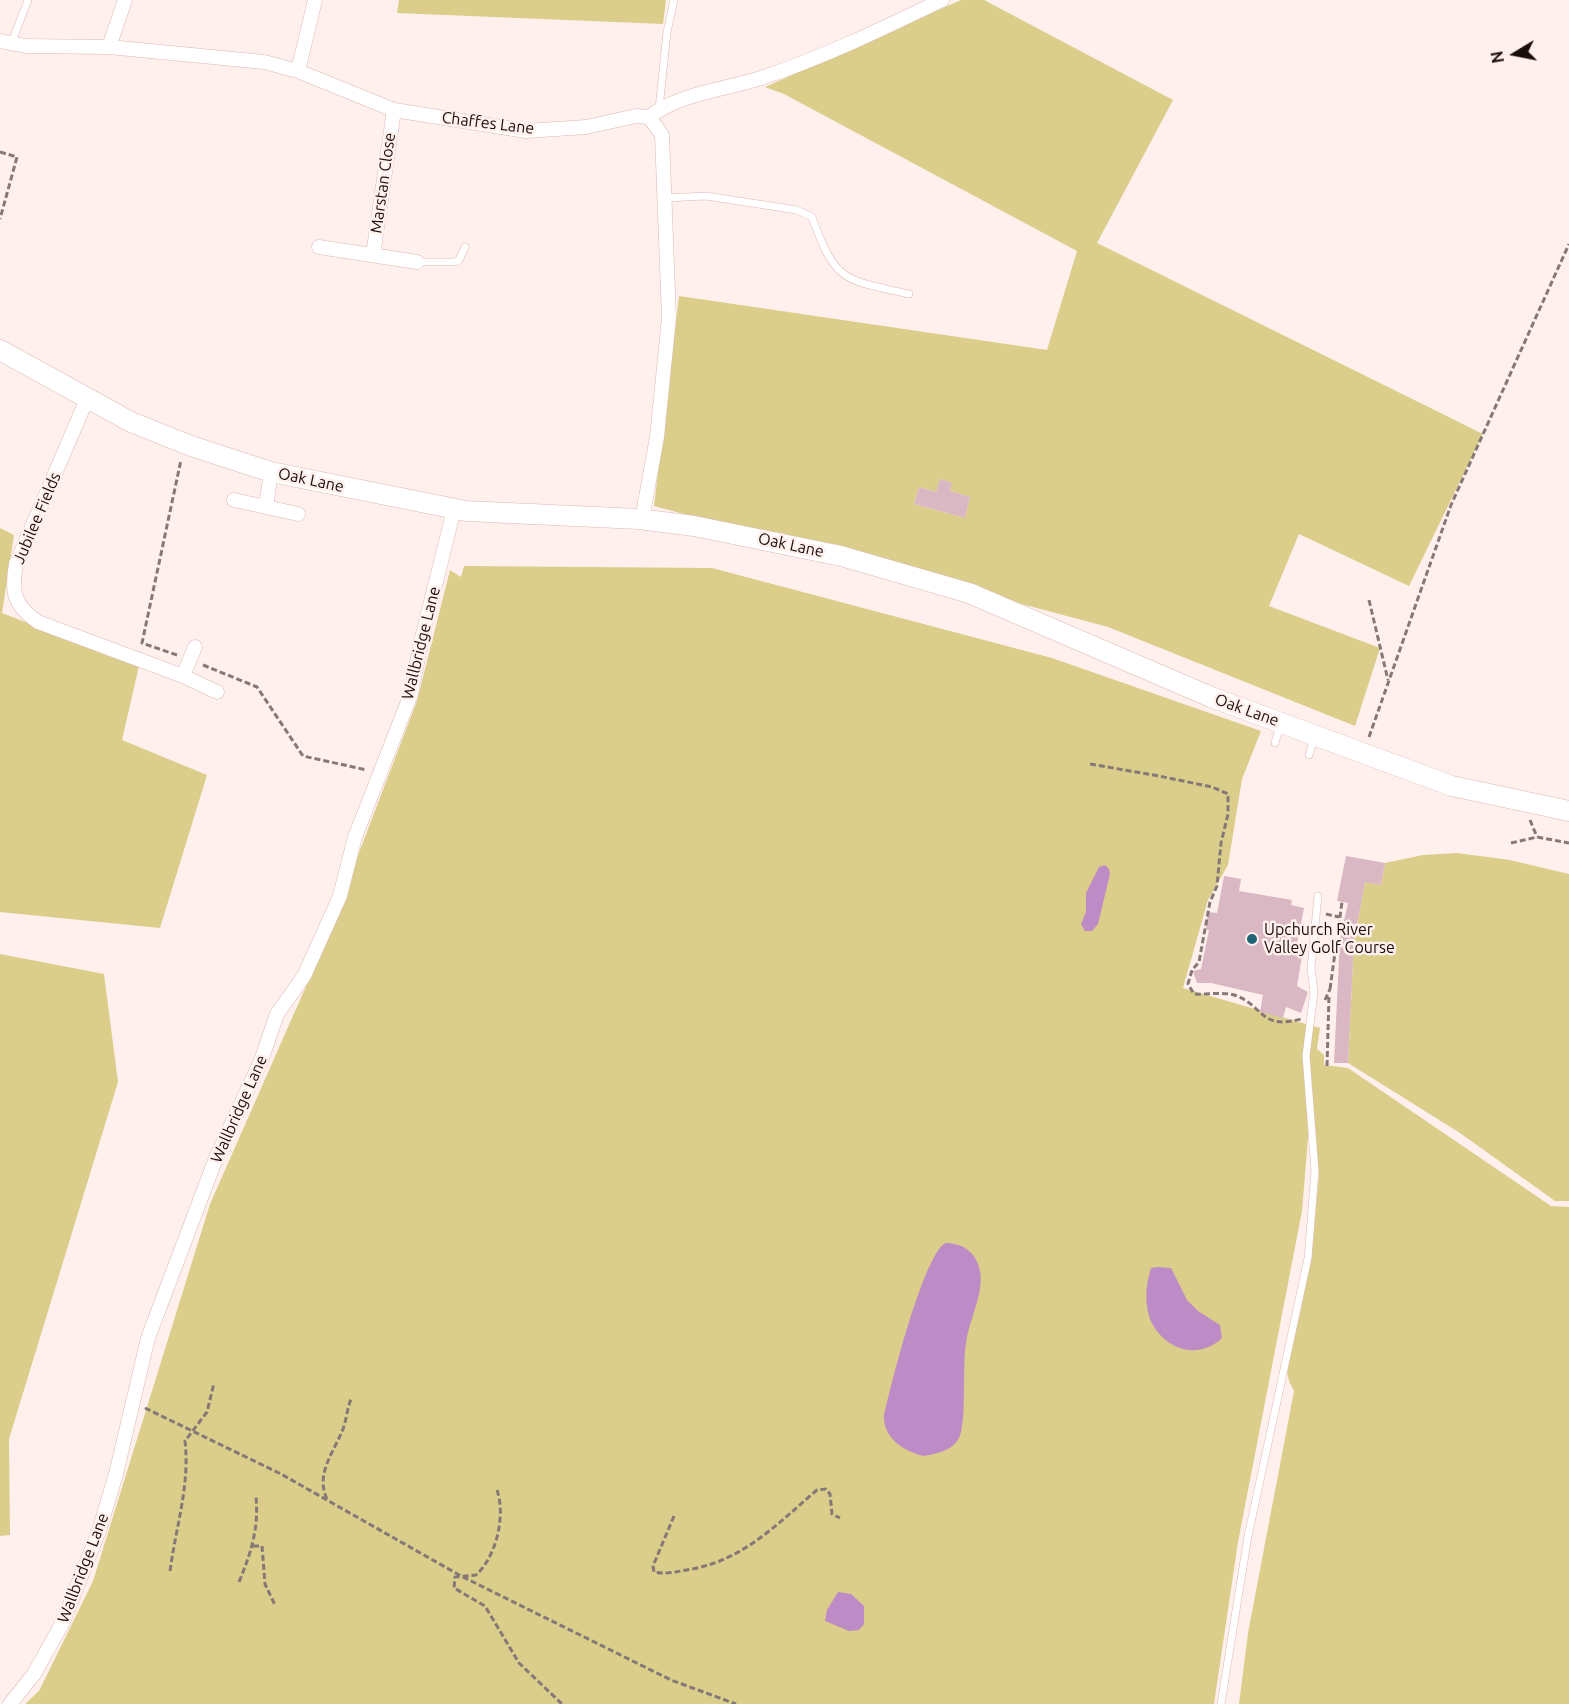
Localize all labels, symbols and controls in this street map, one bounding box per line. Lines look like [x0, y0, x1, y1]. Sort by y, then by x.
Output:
north arrow [1485, 24, 1545, 84]
text: N [1487, 50, 1507, 65]
street label: Chaffes Lane [441, 108, 535, 138]
street label: Marstan Close [366, 131, 400, 235]
street label: Oak Lane [276, 464, 346, 496]
street label: Jubilee Fields [9, 469, 65, 567]
street label: Oak Lane [756, 529, 826, 561]
street label: Wallbridge Lane [398, 584, 444, 702]
street label: Oak Lane [1212, 690, 1282, 730]
place label: Upchurch River Valley Golf Course [1264, 920, 1395, 958]
marker: Upchurch River Valley Golf Course [1245, 932, 1259, 946]
street label: Wallbridge Lane [207, 1052, 271, 1166]
street label: Wallbridge Lane [53, 1511, 113, 1625]

